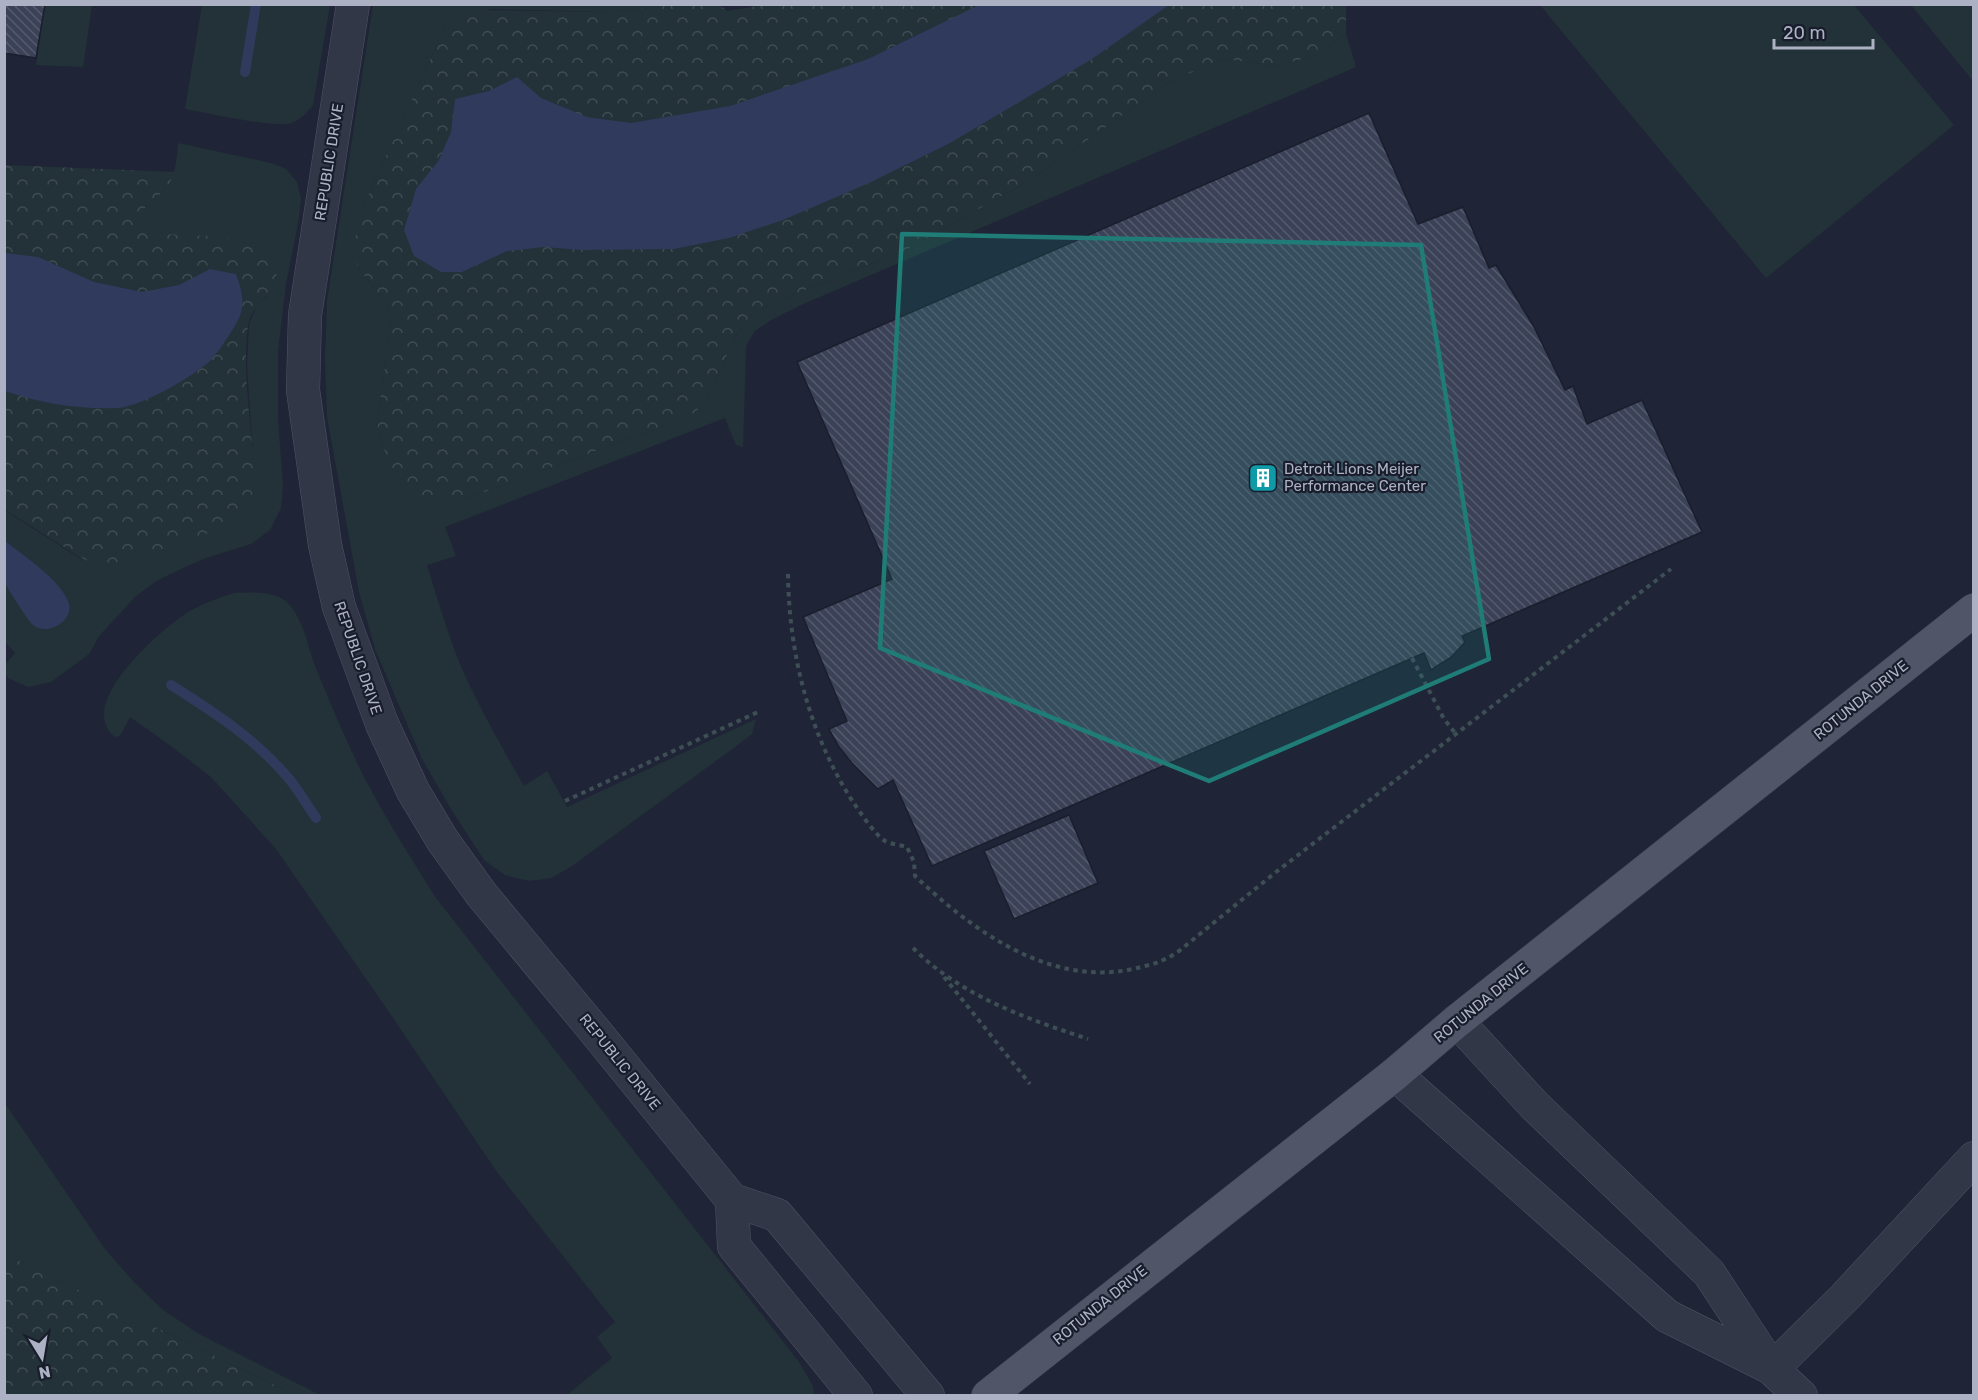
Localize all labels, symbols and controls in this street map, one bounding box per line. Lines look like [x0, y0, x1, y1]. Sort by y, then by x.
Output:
scale bar [1774, 12, 1873, 50]
text: 20 m [1783, 22, 1825, 44]
street label: REPUBLIC DRIVE [311, 102, 347, 222]
place label: Detroit Lions Meijer Performance Center [1284, 460, 1426, 495]
building icon: Detroit Lions Meijer Performance Center [1247, 462, 1279, 494]
street label: REPUBLIC DRIVE [330, 599, 386, 717]
street label: ROTUNDA DRIVE [1810, 657, 1912, 743]
street label: ROTUNDA DRIVE [1430, 960, 1532, 1046]
street label: REPUBLIC DRIVE [576, 1010, 664, 1114]
street label: ROTUNDA DRIVE [1049, 1262, 1151, 1348]
north arrow [12, 1328, 72, 1388]
text: N [37, 1362, 52, 1383]

